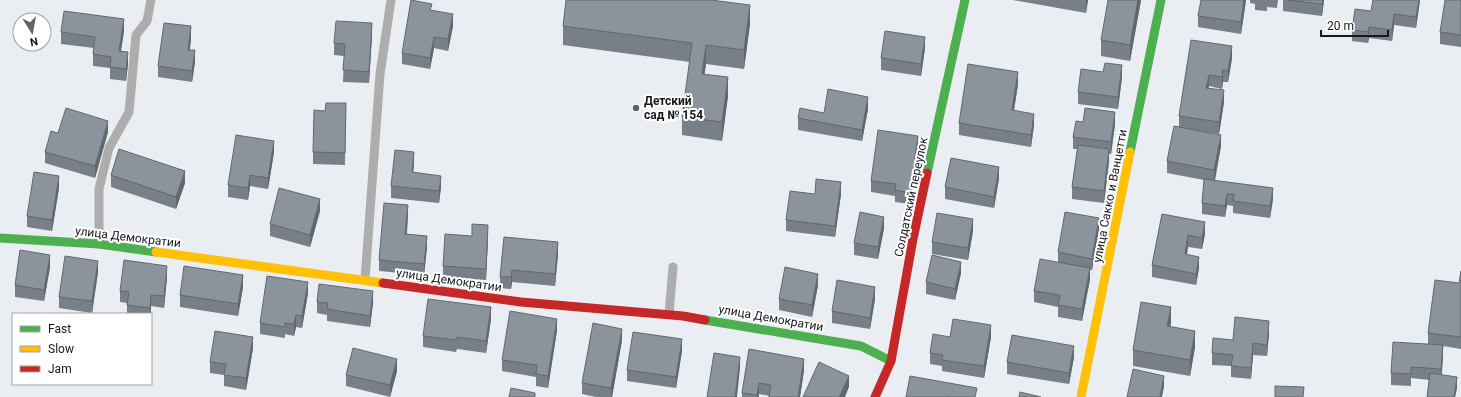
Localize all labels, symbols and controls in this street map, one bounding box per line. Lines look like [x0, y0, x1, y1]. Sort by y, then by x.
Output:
north arrow [12, 12, 52, 52]
scale bar [1321, 12, 1388, 38]
text: 20 m [1327, 19, 1354, 33]
text: N [29, 34, 39, 48]
place label: Детский сад № 154 [644, 94, 703, 122]
marker: Детский сад № 154 [631, 103, 641, 113]
street label: улица Сакко и Ванцетти [1090, 128, 1130, 264]
street label: Солдатский переулок [891, 135, 931, 258]
street label: улица Демократии [74, 224, 182, 250]
street label: улица Демократии [395, 266, 503, 294]
street label: улица Демократии [717, 302, 825, 334]
legend [12, 313, 152, 385]
text: Fast [48, 322, 71, 336]
text: Slow [48, 342, 74, 356]
text: Jam [48, 362, 72, 376]

